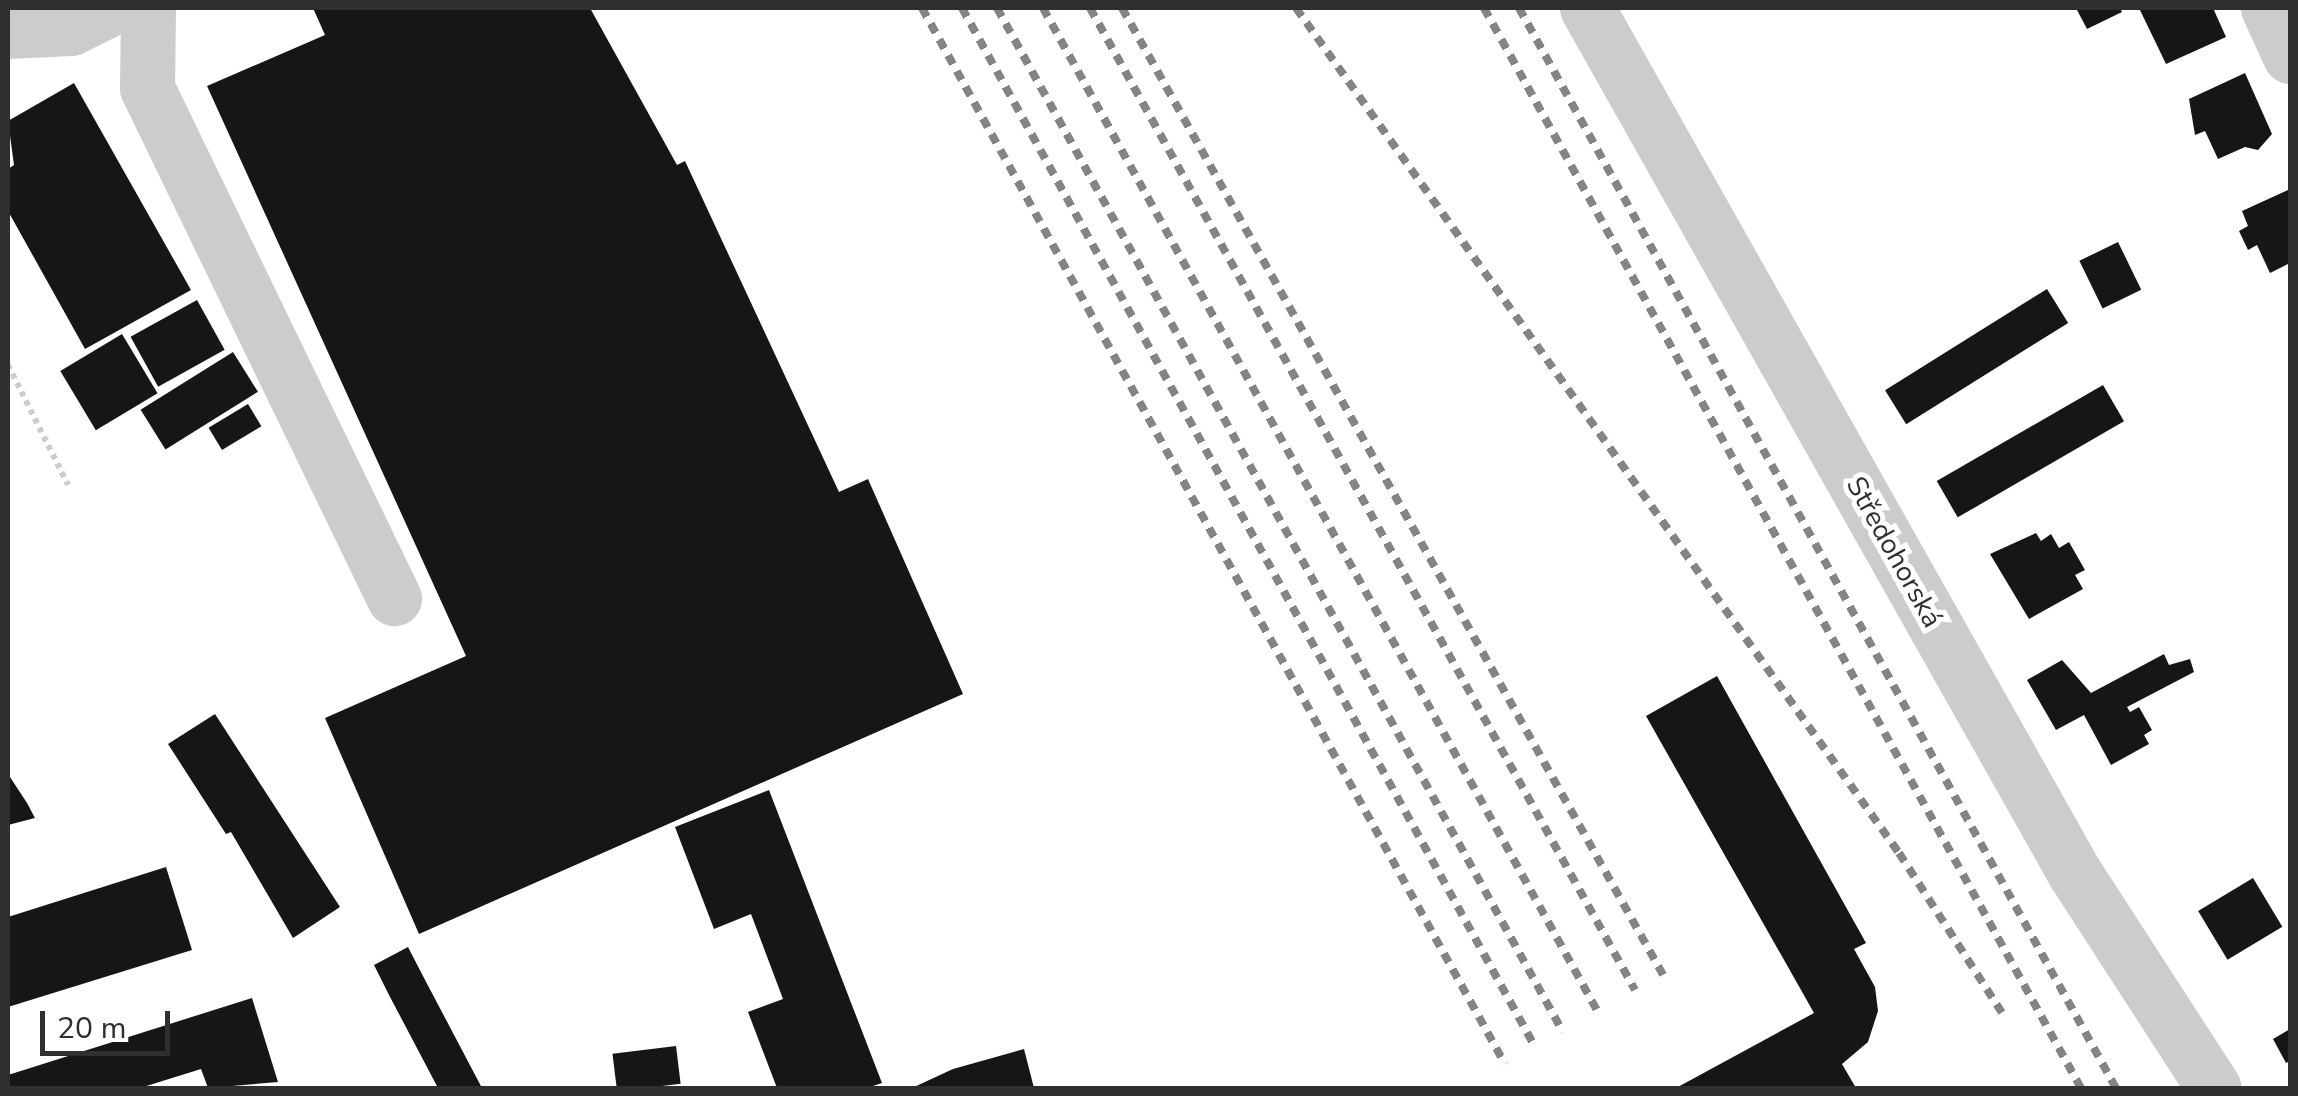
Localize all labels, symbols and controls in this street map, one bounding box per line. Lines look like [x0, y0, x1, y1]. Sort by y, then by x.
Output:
street label: Středohorská [1839, 471, 1949, 633]
scale bar [45, 991, 175, 1053]
text: 20 m [57, 1008, 126, 1049]

